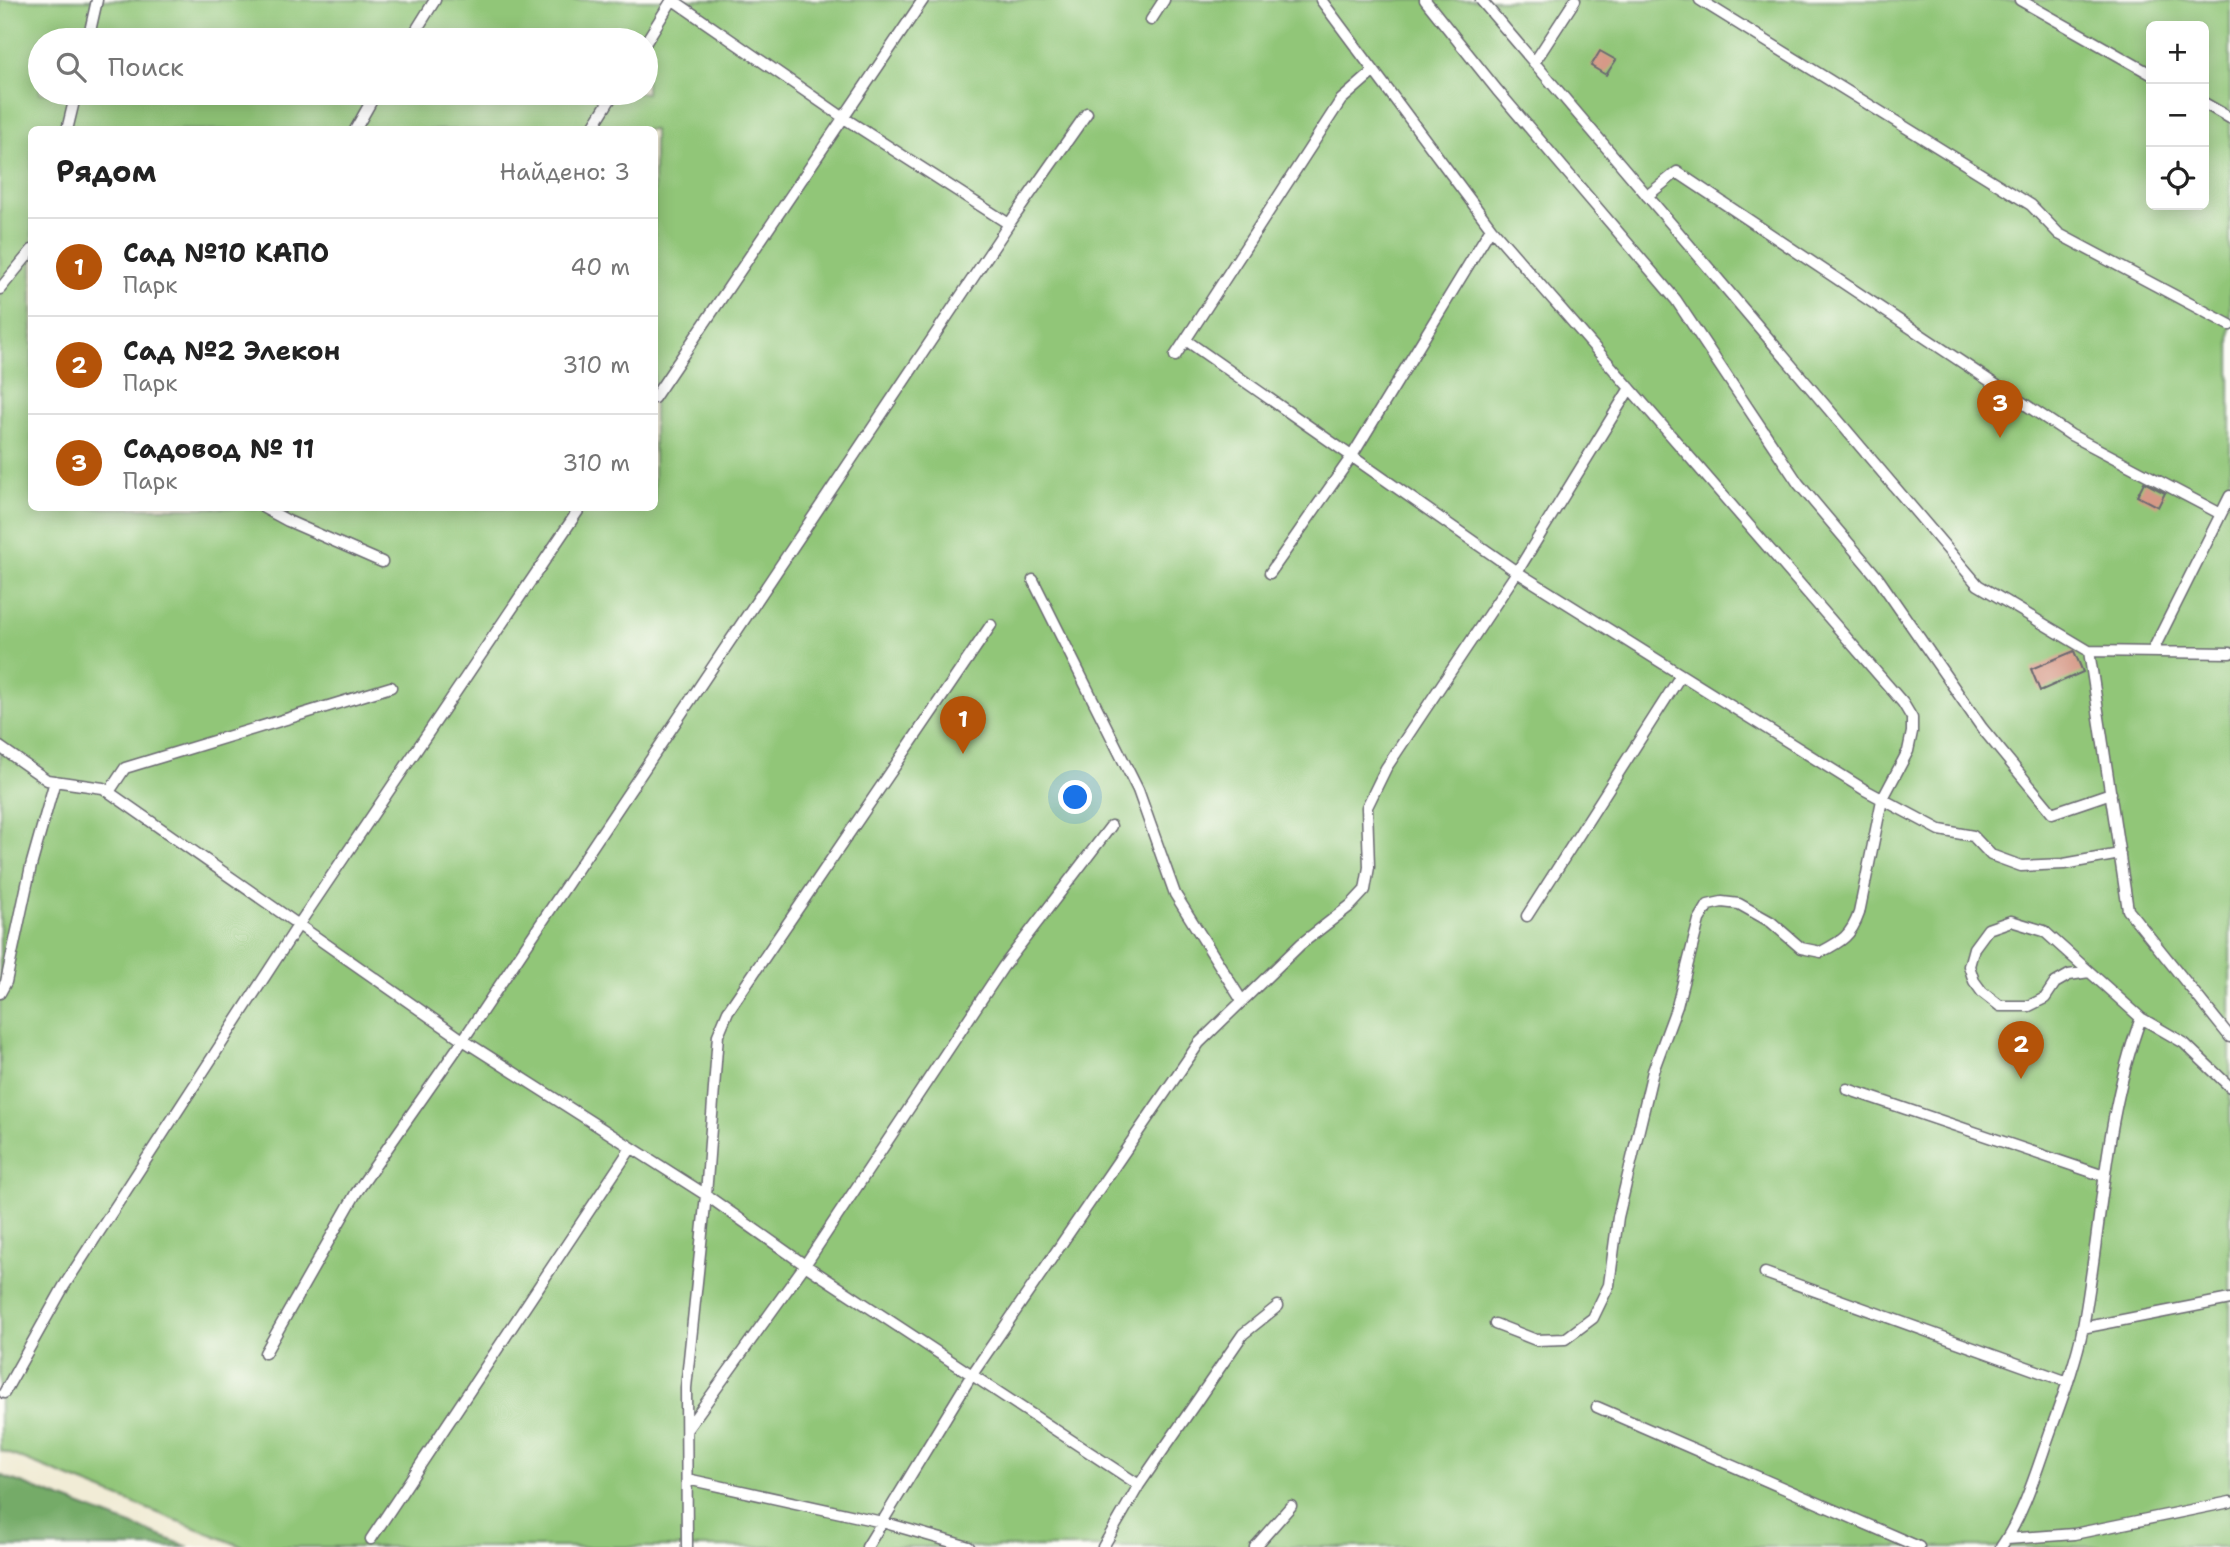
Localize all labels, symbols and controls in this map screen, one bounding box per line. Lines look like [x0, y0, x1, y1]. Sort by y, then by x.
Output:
map controls [2146, 21, 2209, 210]
button: + [2146, 21, 2209, 84]
search box [28, 28, 658, 105]
icon: search [52, 48, 90, 86]
text: Поиск [108, 49, 184, 84]
button: − [2146, 84, 2209, 147]
button: locate [2146, 147, 2209, 210]
text: Рядом [56, 151, 156, 192]
text: Найдено: 3 [500, 157, 630, 187]
text: Сад №10 КАПО [123, 235, 329, 270]
text: 1 [74, 252, 84, 282]
text: 40 m [570, 252, 630, 282]
text: Парк [123, 270, 178, 300]
text: Сад №2 Элекон [123, 333, 340, 368]
text: 2 [71, 350, 87, 380]
text: 310 m [562, 350, 630, 380]
text: Парк [123, 368, 178, 398]
pin: 3 [1977, 380, 2023, 438]
text: Садовод № 11 [123, 431, 315, 466]
text: 3 [71, 448, 87, 478]
text: 310 m [562, 448, 630, 478]
text: Парк [123, 466, 178, 496]
pin: 1 [940, 696, 986, 754]
your location [1058, 780, 1092, 814]
pin: 2 [1998, 1021, 2044, 1079]

